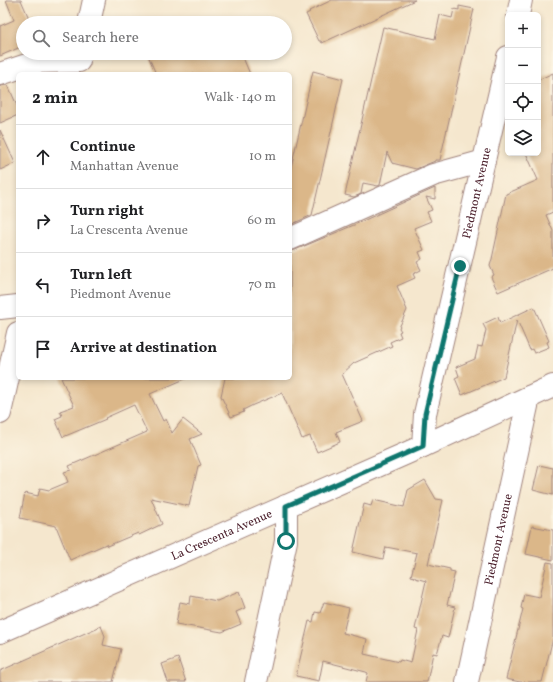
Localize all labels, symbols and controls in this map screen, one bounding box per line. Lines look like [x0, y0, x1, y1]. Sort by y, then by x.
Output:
map controls [505, 12, 541, 156]
button: + [505, 12, 541, 48]
search box [16, 16, 292, 60]
icon: search [30, 27, 52, 49]
text: Search here [62, 28, 139, 49]
button: − [505, 48, 541, 84]
button: locate [505, 84, 541, 120]
text: 2 min [32, 87, 78, 110]
text: Walk · 140 m [204, 89, 276, 107]
button: layers [505, 120, 541, 156]
text: Continue [70, 137, 135, 158]
icon: ahead [32, 146, 54, 168]
street label: Piedmont Avenue [459, 146, 496, 240]
text: 10 m [249, 148, 276, 166]
text: Manhattan Avenue [70, 158, 179, 176]
text: Turn right [70, 201, 144, 222]
icon: right [32, 210, 54, 232]
text: 60 m [248, 212, 276, 230]
text: La Crescenta Avenue [70, 222, 188, 240]
route end [451, 257, 469, 275]
text: Turn left [70, 265, 132, 286]
icon: left [32, 274, 54, 296]
text: 70 m [248, 276, 276, 294]
text: Piedmont Avenue [70, 286, 171, 304]
icon: arrive [32, 338, 54, 360]
text: Arrive at destination [70, 338, 217, 359]
street label: Piedmont Avenue [481, 492, 517, 587]
street label: La Crescenta Avenue [169, 506, 275, 565]
route start [277, 532, 295, 550]

